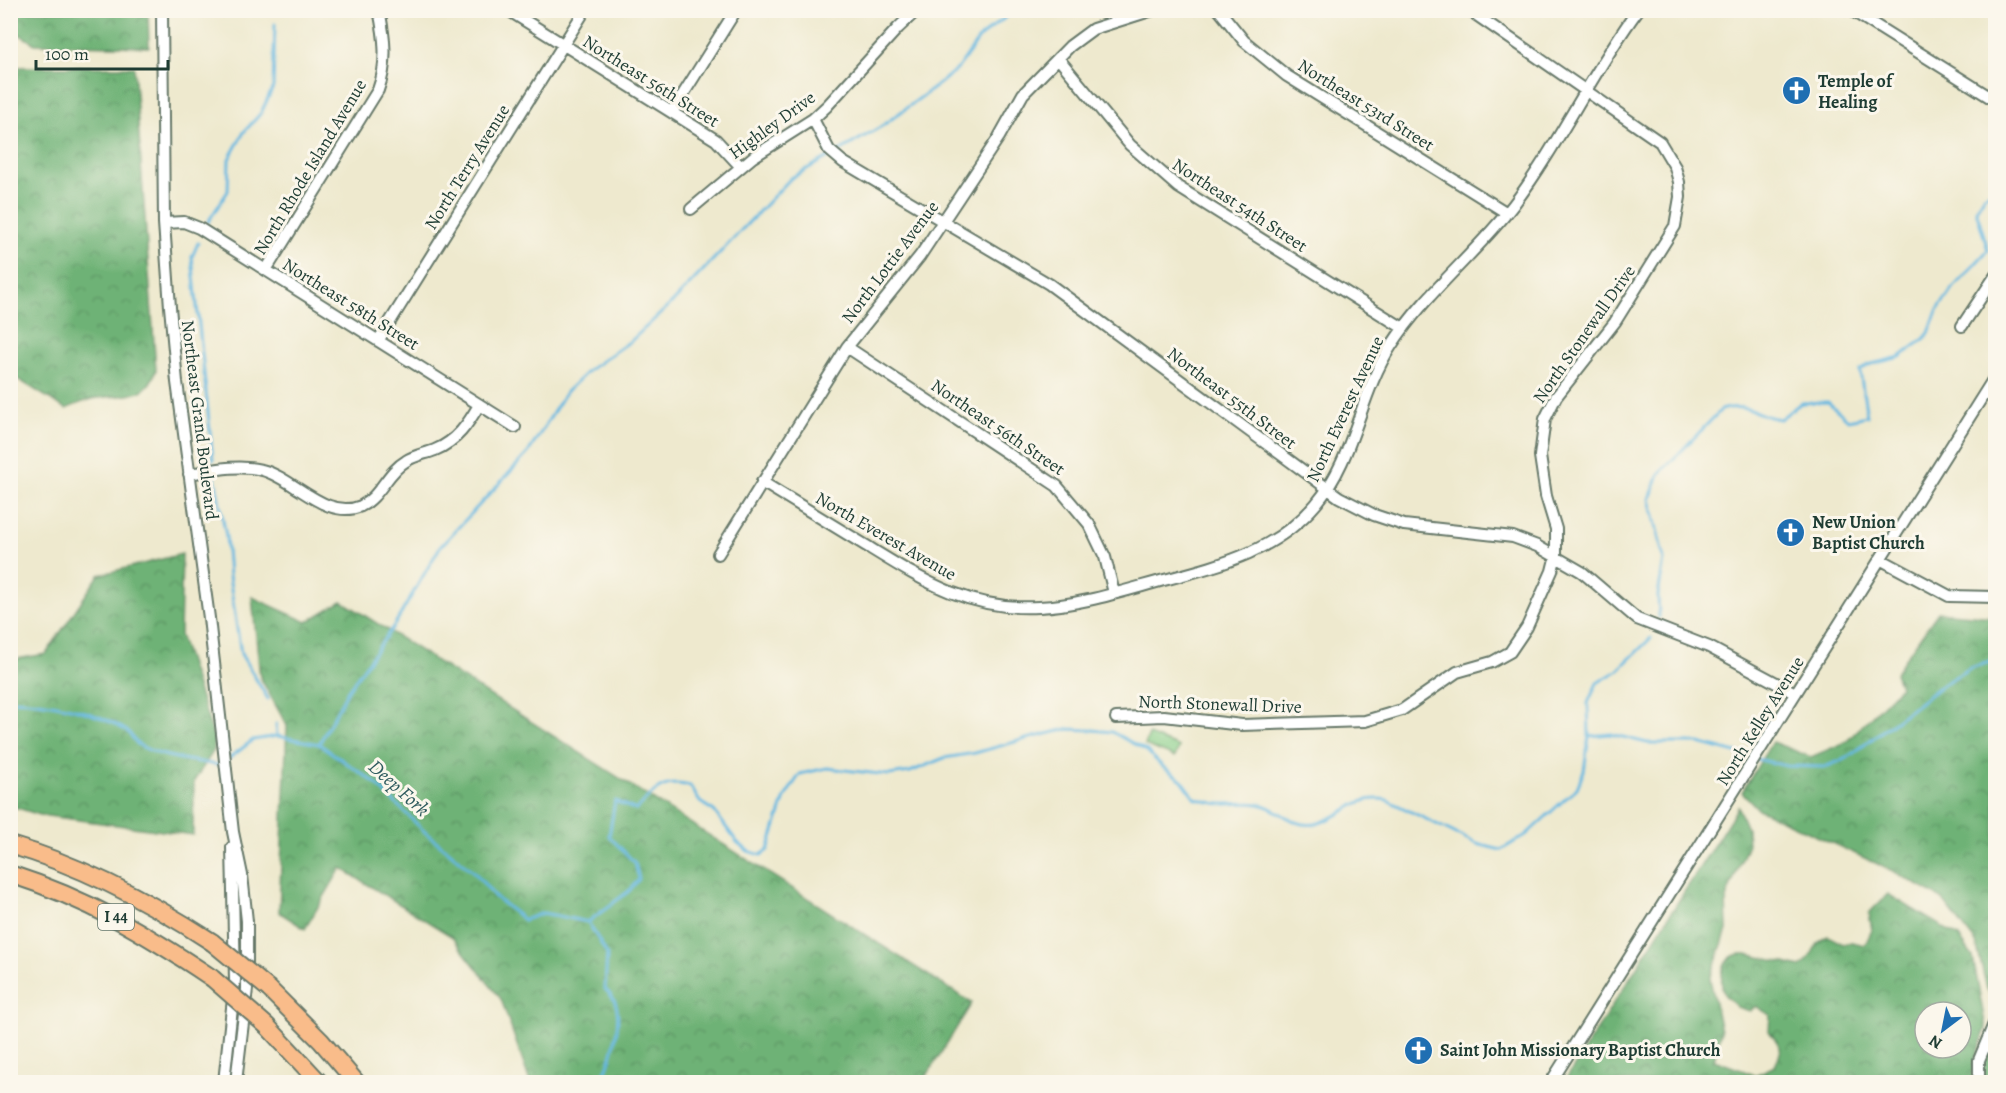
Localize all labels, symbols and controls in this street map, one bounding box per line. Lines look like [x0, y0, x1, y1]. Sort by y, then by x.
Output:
street label: Northeast 56th Street [578, 29, 724, 133]
scale bar [36, 33, 168, 71]
text: 100 m [45, 42, 89, 66]
street label: Northeast 53rd Street [1293, 53, 1439, 157]
place label: Temple of Healing [1818, 69, 1895, 114]
street label: North Rhode Island Avenue [248, 75, 372, 259]
church icon: Temple of Healing [1781, 75, 1813, 107]
street label: Highley Drive [724, 85, 820, 165]
street label: North Terry Avenue [419, 100, 515, 234]
street label: Northeast 54th Street [1168, 152, 1312, 258]
street label: North Lottie Avenue [836, 196, 944, 328]
street label: Northeast 58th Street [278, 252, 424, 356]
street label: North Stonewall Drive [1527, 260, 1641, 408]
street label: Northeast Grand Boulevard [176, 319, 224, 522]
street label: North Everest Avenue [1301, 332, 1389, 486]
street label: Northeast 55th Street [1162, 341, 1302, 455]
street label: Northeast 56th Street [926, 373, 1070, 481]
street label: North Everest Avenue [811, 486, 961, 586]
place label: New Union Baptist Church [1812, 510, 1925, 555]
church icon: New Union Baptist Church [1775, 516, 1807, 548]
street label: North Kelley Avenue [1710, 652, 1810, 790]
street label: North Stonewall Drive [1138, 689, 1302, 719]
water label: Deep Fork [363, 753, 435, 823]
road number: I 44 [98, 904, 134, 930]
north arrow [1913, 1000, 1973, 1060]
text: N [1925, 1029, 1946, 1054]
church icon: Saint John Missionary Baptist Church [1403, 1034, 1435, 1066]
place label: Saint John Missionary Baptist Church [1440, 1038, 1721, 1062]

